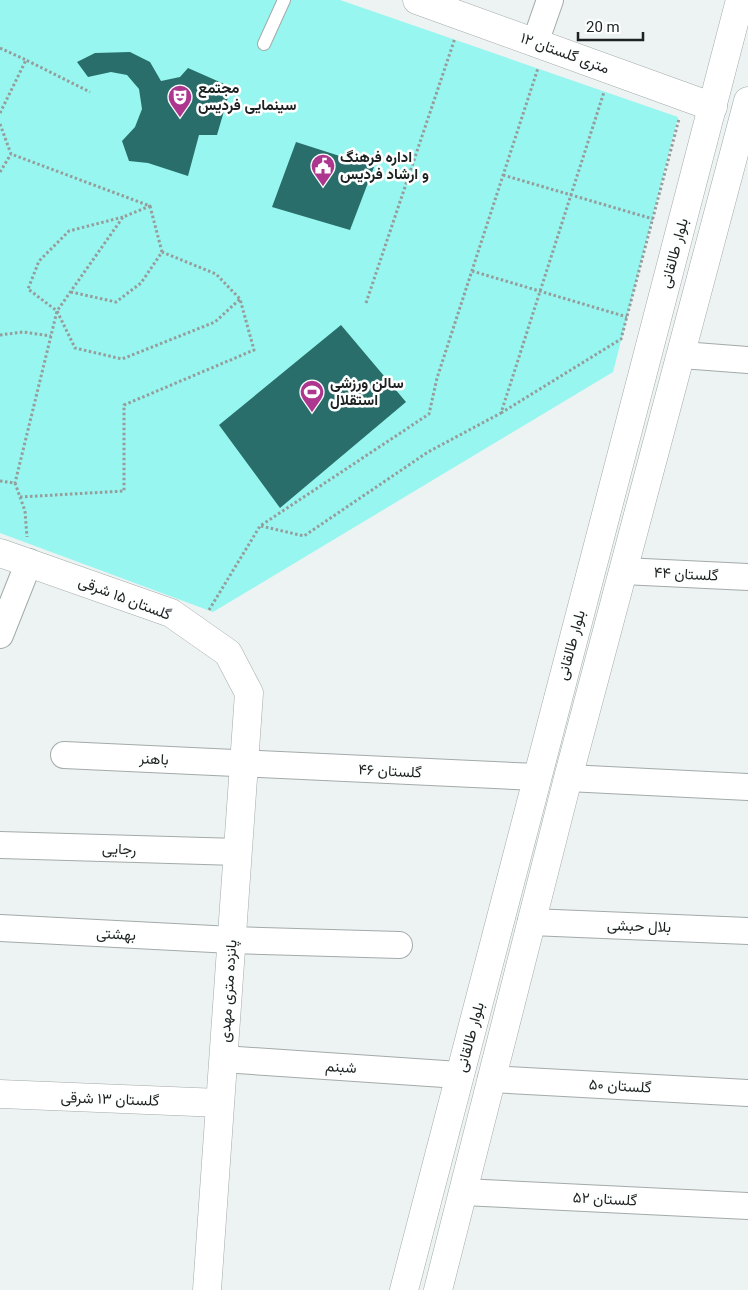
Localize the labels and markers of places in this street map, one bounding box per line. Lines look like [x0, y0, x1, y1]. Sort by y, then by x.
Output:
place label: مجتمع سینمایی فردیس [198, 79, 296, 114]
theatre icon: مجتمع سینمایی فردیس [167, 84, 193, 118]
place label: اداره فرهنگ و ارشاد فردیس [340, 148, 429, 183]
public building icon: اداره فرهنگ و ارشاد فردیس [310, 153, 336, 187]
place label: سالن ورزشی استقلال [330, 374, 404, 409]
sports icon: سالن ورزشی استقلال [299, 379, 325, 413]

